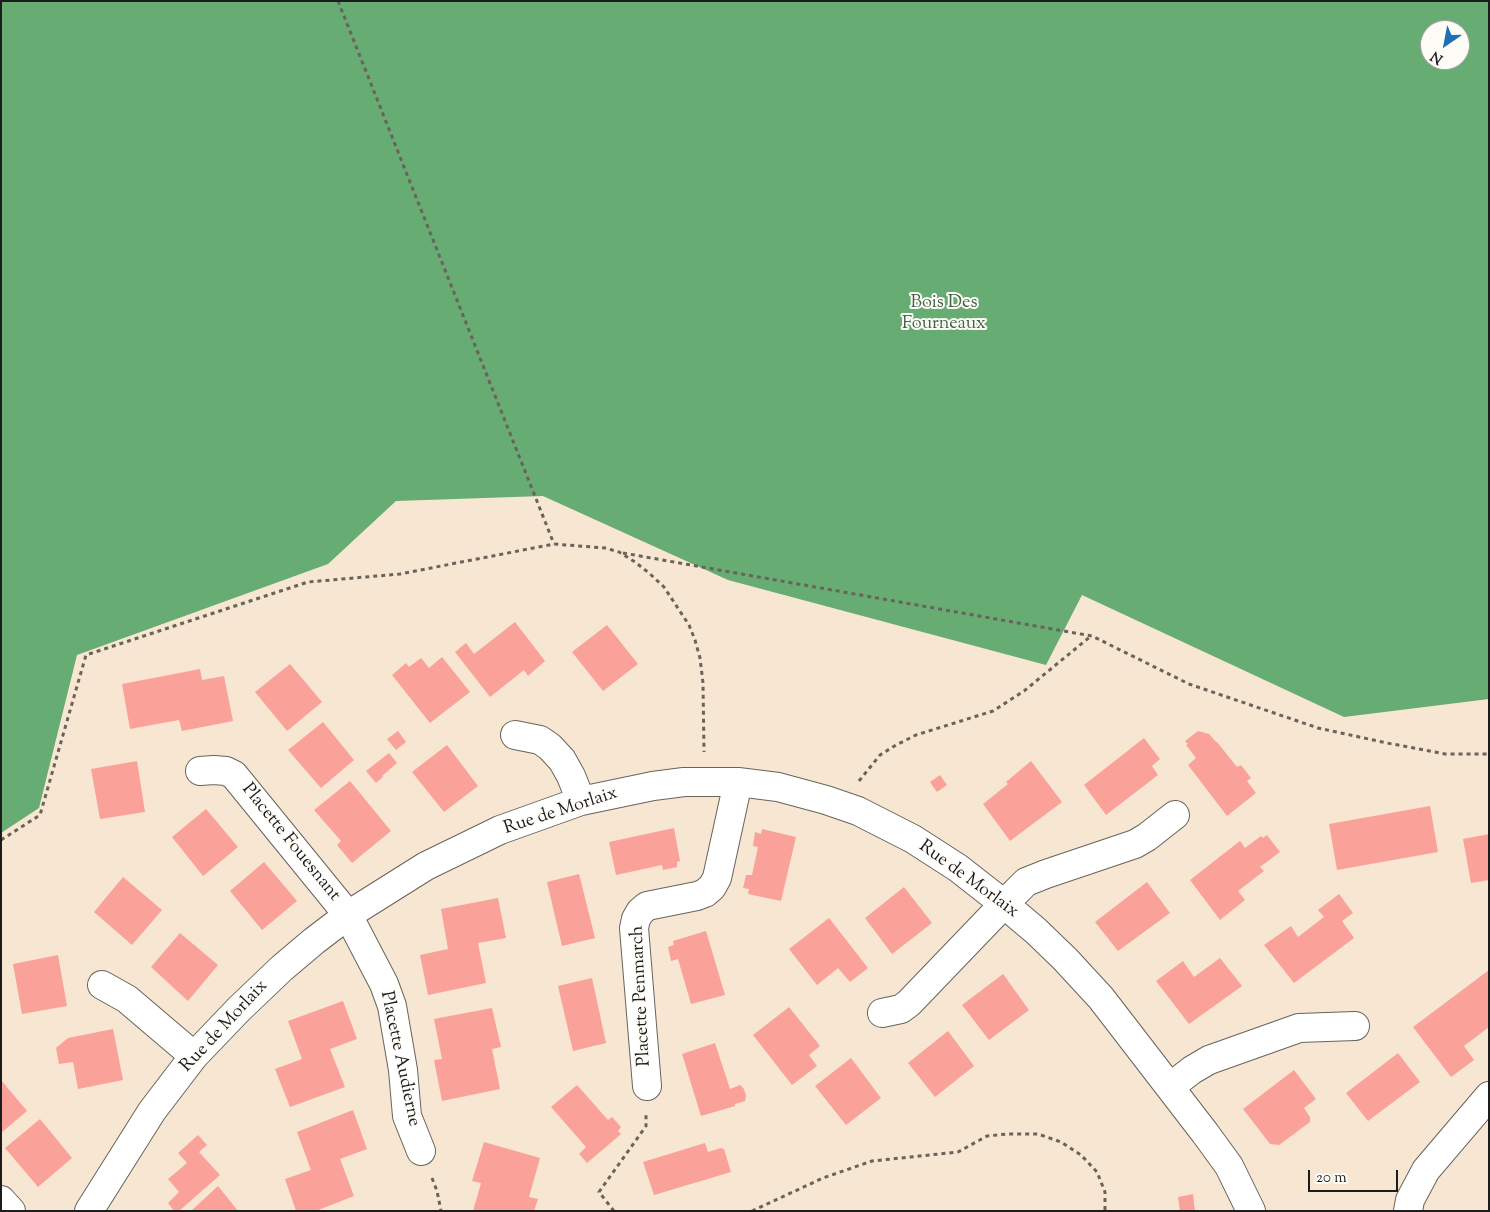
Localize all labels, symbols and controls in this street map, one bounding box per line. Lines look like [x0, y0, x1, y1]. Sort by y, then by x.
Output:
north arrow [1420, 20, 1470, 70]
text: N [1427, 45, 1448, 68]
park label: Bois Des Fourneaux [902, 293, 986, 336]
street label: Placette Fouesnant [236, 780, 344, 906]
street label: Rue de Morlaix [501, 783, 621, 841]
street label: Rue de Morlaix [914, 837, 1022, 923]
street label: Placette Penmarch [628, 925, 656, 1067]
street label: Rue de Morlaix [177, 976, 273, 1078]
street label: Placette Audierne [374, 989, 424, 1129]
scale bar [1310, 1160, 1400, 1192]
text: 20 m [1316, 1168, 1347, 1189]

